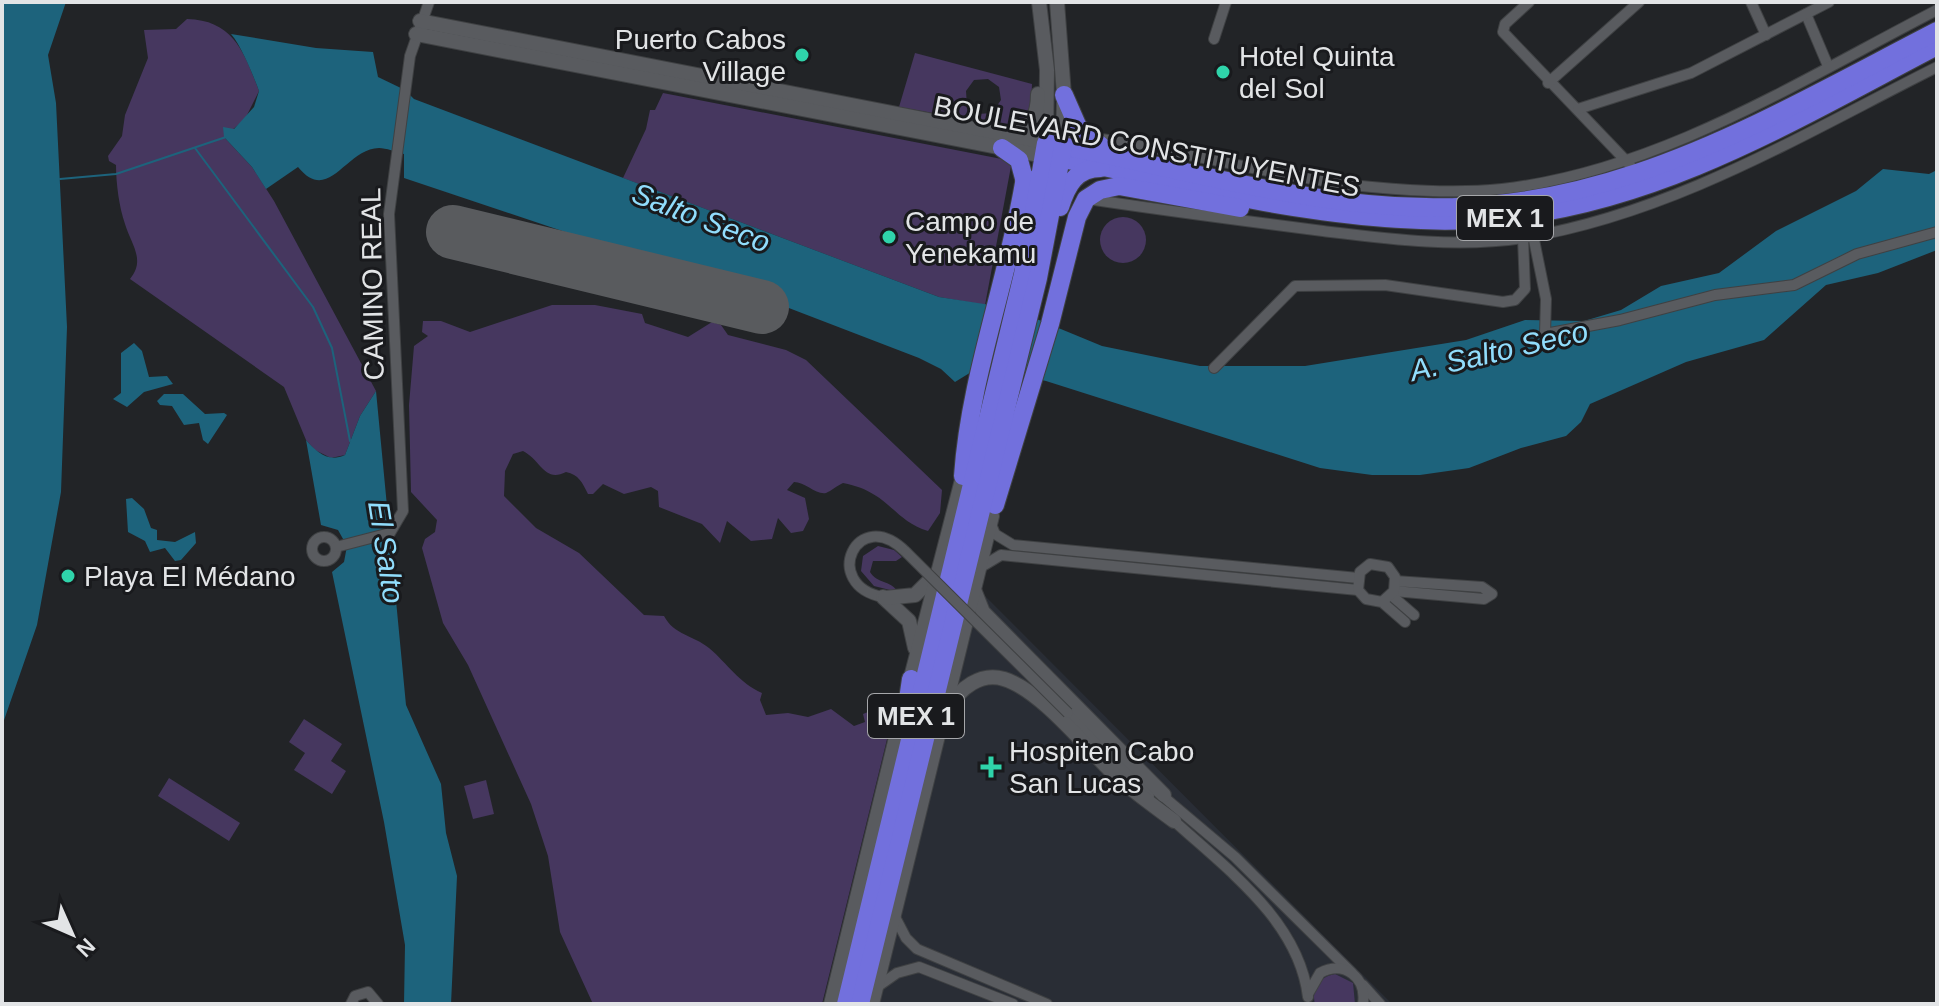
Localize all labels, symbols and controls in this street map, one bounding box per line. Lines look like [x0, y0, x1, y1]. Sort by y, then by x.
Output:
place label: Puerto Cabos Village [615, 24, 786, 87]
place label: Hotel Quinta del Sol [1239, 41, 1395, 104]
marker: Puerto Cabos Village [793, 46, 811, 64]
marker: Hotel Quinta del Sol [1214, 63, 1232, 81]
street label: BOULEVARD CONSTITUYENTES [931, 90, 1363, 203]
water label: Salto Seco [628, 176, 775, 259]
street label: CAMINO REAL [355, 187, 390, 381]
road number: MEX 1 [1457, 196, 1553, 240]
place label: Campo de Yenekamu [905, 206, 1036, 269]
marker: Campo de Yenekamu [880, 228, 898, 246]
water label: A. Salto Seco [1405, 314, 1591, 387]
water label: El Salto [362, 498, 411, 606]
place label: Playa El Médano [84, 561, 296, 592]
marker: Playa El Médano [59, 567, 77, 585]
road number: MEX 1 [868, 694, 964, 738]
place label: Hospiten Cabo San Lucas [1009, 736, 1194, 799]
marker: Hospiten Cabo San Lucas [980, 756, 1002, 778]
north arrow [32, 894, 112, 974]
text: N [71, 933, 100, 962]

